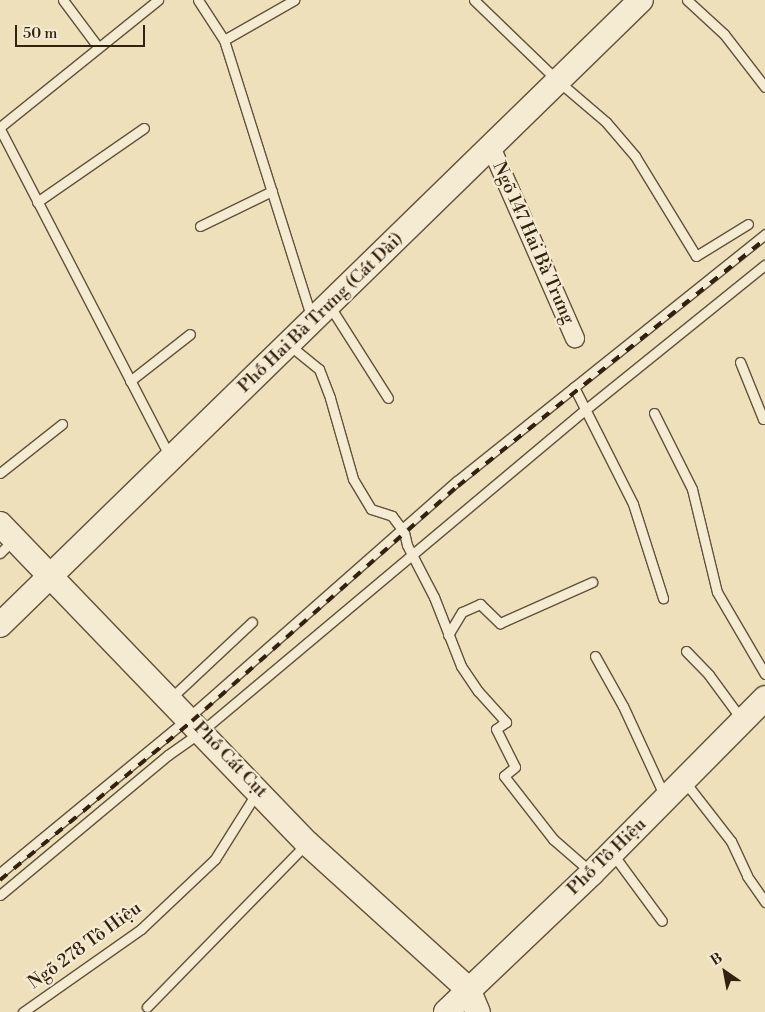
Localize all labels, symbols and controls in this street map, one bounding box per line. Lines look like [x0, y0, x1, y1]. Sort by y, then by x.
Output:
scale bar [18, 15, 148, 47]
text: 50 m [23, 24, 57, 43]
street label: Ngõ 147 Hai Bà Trưng [487, 158, 579, 328]
street label: Phố Hai Bà Trưng (Cát Dài) [234, 228, 408, 398]
street label: Phố Cát Cụt [188, 717, 272, 803]
street label: Phố Tô Hiệu [563, 814, 651, 900]
street label: Ngõ 278 Tô Hiệu [24, 898, 146, 994]
north arrow [700, 947, 750, 997]
text: B [708, 949, 726, 970]

